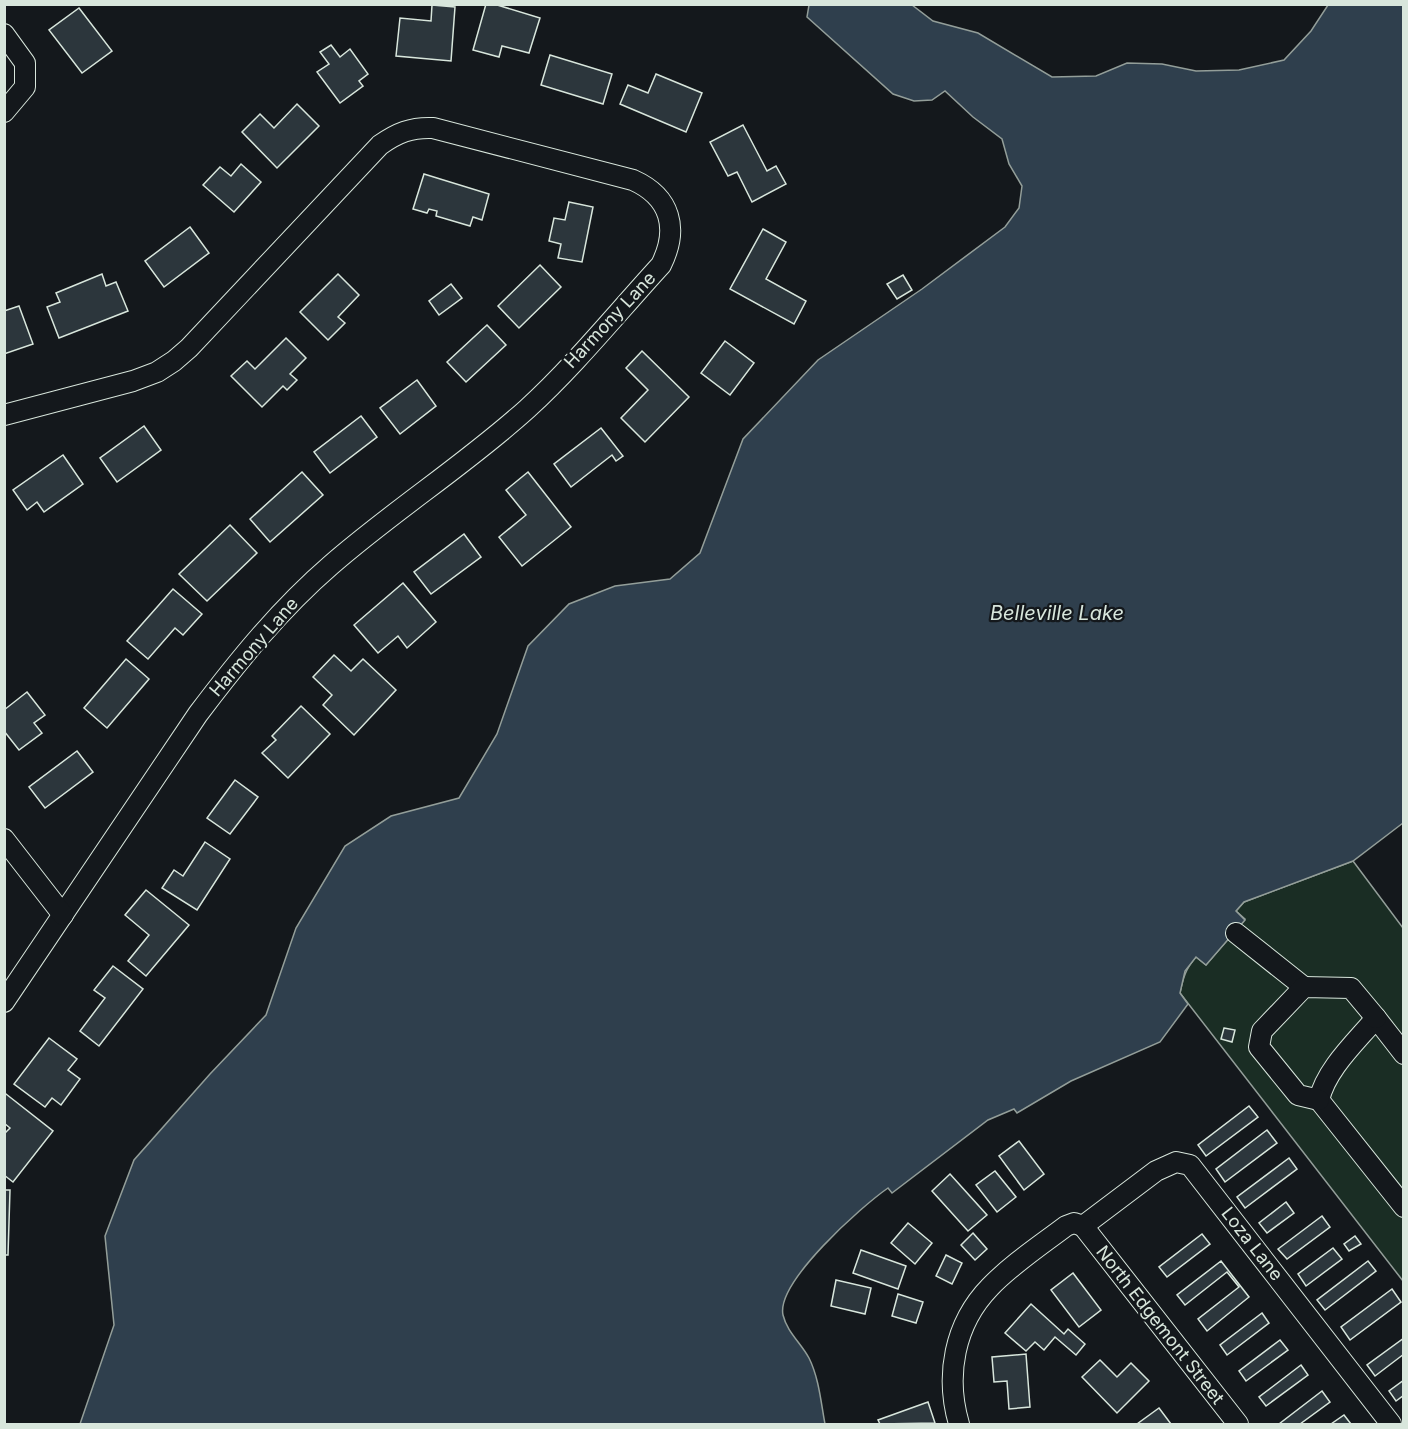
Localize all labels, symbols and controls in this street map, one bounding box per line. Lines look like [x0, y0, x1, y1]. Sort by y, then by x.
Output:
street label: Harmony Lane [560, 267, 660, 372]
street label: Harmony Lane [205, 593, 302, 700]
water label: Belleville Lake [990, 601, 1124, 625]
street label: Loza Lane [1217, 1203, 1288, 1285]
street label: North Edgemont Street [1092, 1241, 1229, 1408]

